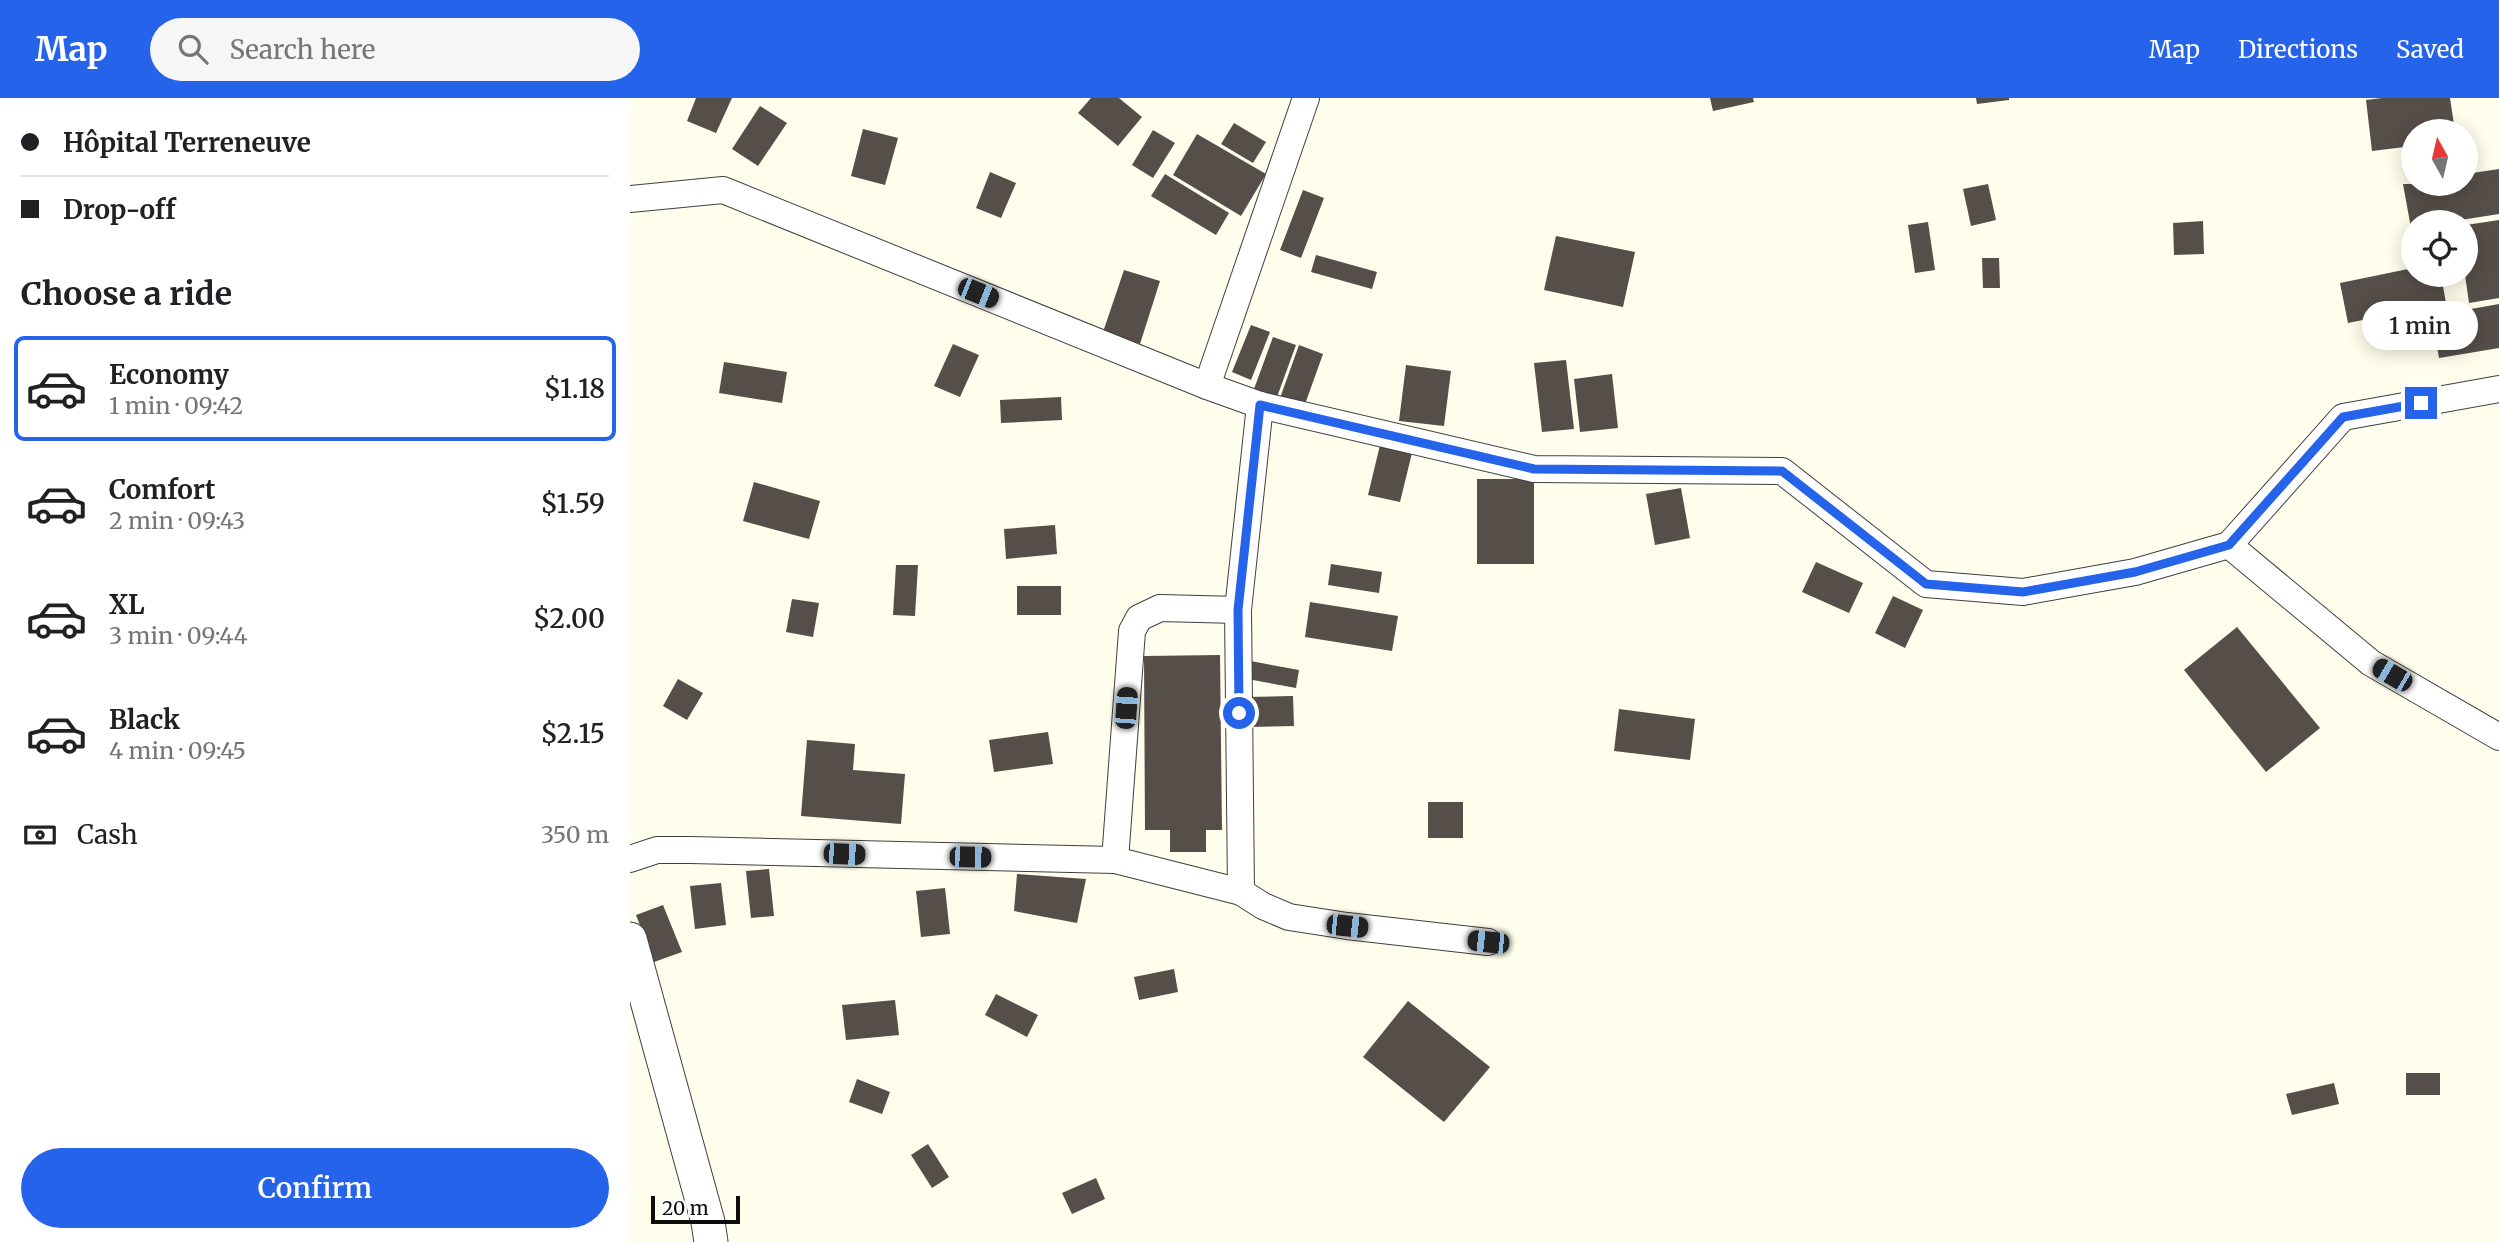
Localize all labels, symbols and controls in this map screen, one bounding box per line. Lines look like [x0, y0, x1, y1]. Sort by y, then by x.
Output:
search box [150, 18, 640, 81]
text: Map [35, 29, 108, 70]
icon: search [174, 30, 212, 68]
text: Search here [230, 33, 375, 66]
text: Map [2149, 34, 2200, 65]
text: Directions [2238, 34, 2358, 65]
text: Saved [2396, 34, 2464, 65]
north arrow [2401, 119, 2478, 196]
map controls [2401, 119, 2478, 287]
text: Hôpital Terreneuve [63, 126, 311, 159]
text: Drop-off [63, 193, 176, 226]
button: locate [2401, 210, 2478, 287]
text: Choose a ride [21, 274, 232, 314]
car [955, 275, 1002, 311]
callout: 1 min [2363, 302, 2479, 350]
text: 1 min [2389, 311, 2451, 340]
icon: car [25, 357, 88, 420]
text: Economy [109, 358, 229, 391]
text: $1.18 [544, 372, 605, 405]
route end [2405, 387, 2437, 419]
text: 1 min · 09:42 [109, 391, 243, 420]
icon: car [25, 472, 88, 535]
text: Comfort [109, 473, 215, 506]
text: $1.59 [541, 487, 605, 520]
text: 2 min · 09:43 [109, 506, 245, 535]
icon: car [25, 587, 88, 650]
text: XL [109, 588, 145, 621]
text: $2.00 [533, 602, 605, 635]
text: 3 min · 09:44 [109, 621, 248, 650]
car [2369, 655, 2416, 695]
car [1115, 686, 1138, 730]
route start [1223, 697, 1255, 729]
icon: car [25, 702, 88, 765]
text: Black [109, 703, 180, 736]
text: $2.15 [540, 717, 605, 750]
text: 4 min · 09:45 [109, 736, 246, 765]
icon: cash [21, 816, 59, 854]
text: Cash [77, 818, 138, 851]
text: 350 m [541, 820, 609, 849]
car [823, 843, 866, 865]
car [949, 846, 992, 868]
car [1326, 913, 1369, 939]
car [1467, 929, 1510, 955]
button: Confirm [21, 1148, 609, 1228]
scale bar [651, 1193, 740, 1225]
text: 20 m [662, 1196, 709, 1220]

